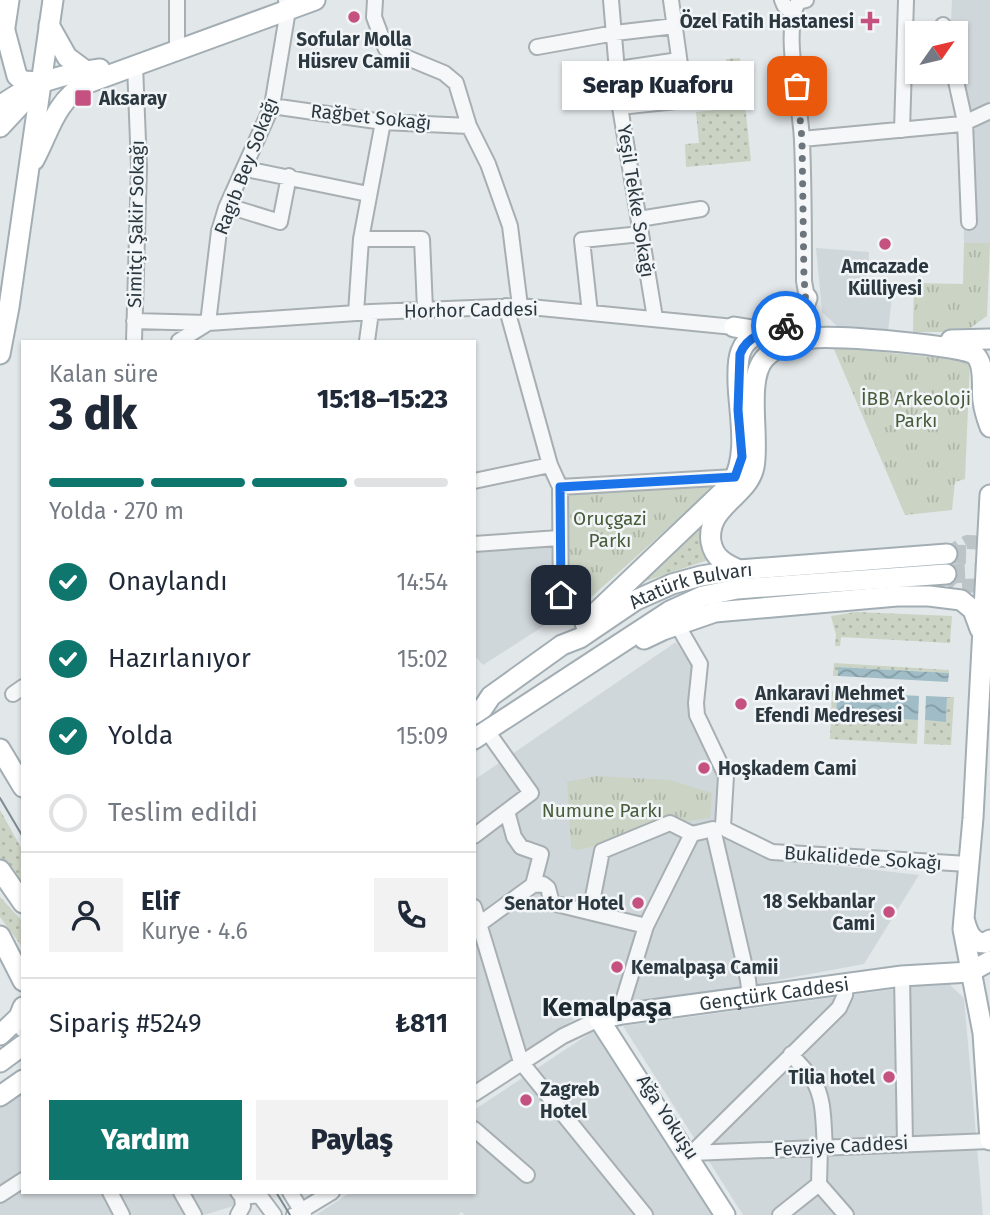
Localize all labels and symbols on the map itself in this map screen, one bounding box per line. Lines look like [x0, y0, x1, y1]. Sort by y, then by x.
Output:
marker: Sofular Molla Hüsrev Camii [346, 9, 362, 25]
place label: Özel Fatih Hastanesi [680, 9, 854, 33]
marker: Özel Fatih Hastanesi [860, 11, 880, 31]
north arrow [905, 21, 968, 84]
place label: Sofular Molla Hüsrev Camii [296, 28, 412, 73]
pin [767, 56, 827, 116]
callout: Serap Kuaforu [562, 62, 755, 110]
place label: Aksaray [98, 87, 167, 110]
marker: Aksaray [73, 88, 93, 108]
street label: Ragıb Bey Sokağı [209, 94, 283, 238]
street label: Rağbet Sokağı [310, 99, 432, 135]
street label: Yeşil Tekke Sokağı [613, 123, 659, 279]
street label: Simitçi Şakir Sokağı [123, 140, 149, 308]
marker: Amcazade Külliyesi [877, 236, 893, 252]
place label: Amcazade Külliyesi [840, 255, 929, 300]
courier [751, 291, 821, 361]
street label: Horhor Caddesi [404, 297, 538, 323]
park label: İBB Arkeoloji Parkı [861, 387, 971, 432]
park label: Oruçgazi Parkı [573, 507, 647, 552]
street label: Atatürk Bulvarı [624, 558, 753, 613]
pin [531, 565, 591, 625]
place label: Ankaravi Mehmet Efendi Medresesi [754, 682, 905, 727]
marker: Ankaravi Mehmet Efendi Medresesi [733, 696, 749, 712]
place label: Hoşkadem Cami [718, 757, 857, 780]
marker: Hoşkadem Cami [696, 760, 712, 776]
park label: Numune Parkı [542, 799, 662, 822]
street label: Bukalidede Sokağı [783, 841, 943, 875]
place label: 18 Sekbanlar Cami [763, 890, 875, 935]
place label: Senator Hotel [504, 892, 624, 915]
marker: Senator Hotel [630, 895, 646, 911]
marker: 18 Sekbanlar Cami [881, 904, 897, 920]
place label: Kemalpaşa Camii [631, 956, 778, 979]
marker: Kemalpaşa Camii [609, 959, 625, 975]
street label: Gençtürk Caddesi [698, 972, 850, 1015]
district label: Kemalpaşa [542, 992, 672, 1023]
place label: Tilia hotel [788, 1066, 875, 1089]
marker: Tilia hotel [881, 1069, 897, 1085]
street label: Ağa Yokuşu [632, 1070, 704, 1164]
place label: Zagreb Hotel [540, 1078, 600, 1123]
marker: Zagreb Hotel [518, 1092, 534, 1108]
street label: Fevziye Caddesi [773, 1131, 909, 1161]

